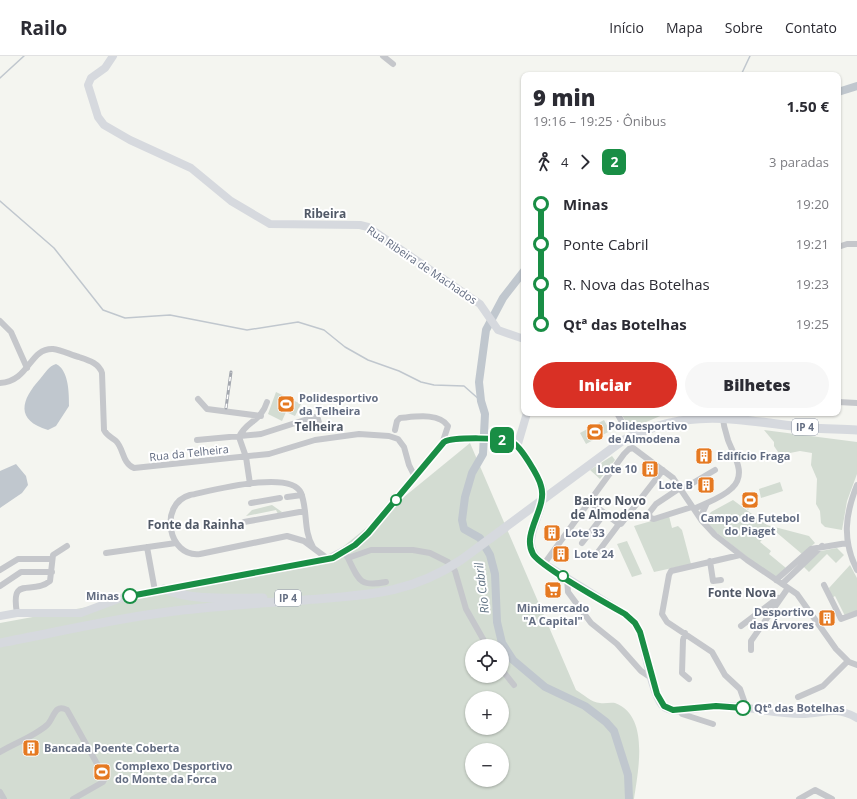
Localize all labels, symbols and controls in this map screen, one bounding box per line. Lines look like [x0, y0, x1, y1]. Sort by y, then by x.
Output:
text: Railo [20, 15, 67, 41]
text: Início [609, 18, 644, 37]
text: Mapa [666, 18, 703, 37]
text: Sobre [725, 18, 763, 37]
text: Contato [785, 18, 837, 37]
text: 9 min [533, 82, 596, 112]
text: 1.50 € [787, 96, 829, 116]
text: 19:16 – 19:25 · Ônibus [533, 112, 666, 130]
icon: walk [533, 151, 555, 173]
icon: forward [574, 151, 596, 173]
text: 2 [610, 152, 618, 171]
text: 4 [561, 153, 568, 171]
text: 3 paradas [769, 153, 829, 171]
text: Minas [563, 194, 608, 214]
text: 19:20 [796, 195, 829, 213]
district label: Ribeira [304, 205, 346, 222]
street label: Rua Ribeira de Machados [364, 222, 480, 307]
text: Ponte Cabril [563, 234, 649, 254]
text: 19:21 [796, 235, 829, 253]
text: R. Nova das Botelhas [563, 274, 710, 294]
text: 19:23 [796, 275, 829, 293]
text: Qtª das Botelhas [563, 314, 687, 334]
text: 19:25 [796, 315, 829, 333]
button: Iniciar [533, 362, 677, 408]
button: Bilhetes [685, 362, 829, 408]
place label: Polidesportivo da Telheira [299, 390, 379, 418]
sports icon: Polidesportivo da Telheira [276, 394, 296, 414]
district label: Telheira [294, 418, 344, 435]
place label: Polidesportivo de Almodena [608, 418, 688, 446]
road number: IP 4 [792, 419, 818, 435]
sports icon: Polidesportivo de Almodena [585, 422, 605, 442]
line badge: 2 [489, 427, 515, 453]
text: 2 [498, 430, 506, 449]
street label: Rua da Telheira [149, 441, 229, 464]
building icon: Edifício Fraga [694, 446, 714, 466]
place label: Edifício Fraga [717, 448, 790, 463]
building icon: Lote 10 [640, 459, 660, 479]
place label: Lote 10 [597, 461, 637, 476]
building icon: Lote B [696, 475, 716, 495]
place label: Lote B [658, 477, 693, 492]
sports icon: Campo de Futebol do Piaget [740, 490, 760, 510]
district label: Bairro Novo de Almodena [571, 492, 649, 523]
unlabelled marker [390, 494, 402, 506]
place label: Campo de Futebol do Piaget [700, 510, 800, 538]
district label: Fonte da Rainha [147, 516, 245, 533]
building icon: Lote 33 [542, 523, 562, 543]
place label: Lote 33 [565, 525, 605, 540]
building icon: Lote 24 [551, 544, 571, 564]
place label: Lote 24 [574, 546, 614, 561]
water label: Rio Cabril [470, 561, 493, 615]
unlabelled marker [557, 570, 569, 582]
supermarket icon: Minimercado "A Capital" [543, 580, 563, 600]
district label: Fonte Nova [708, 584, 776, 601]
place label: Minas [86, 588, 120, 603]
marker: Minas [122, 588, 138, 604]
road number: IP 4 [275, 590, 301, 606]
place label: Minimercado "A Capital" [517, 600, 590, 628]
place label: Desportivo das Árvores [749, 604, 815, 632]
building icon: Desportivo das Árvores [817, 608, 837, 628]
map controls [465, 639, 509, 787]
button: locate [465, 639, 509, 683]
button: + [465, 691, 509, 735]
marker: Qtª das Botelhas [735, 700, 751, 716]
place label: Qtª das Botelhas [754, 700, 845, 715]
building icon: Bancada Poente Coberta [21, 738, 41, 758]
place label: Bancada Poente Coberta [44, 740, 179, 755]
button: − [465, 743, 509, 787]
place label: Complexo Desportivo do Monte da Forca [115, 758, 233, 786]
sports icon: Complexo Desportivo do Monte da Forca [92, 762, 112, 782]

